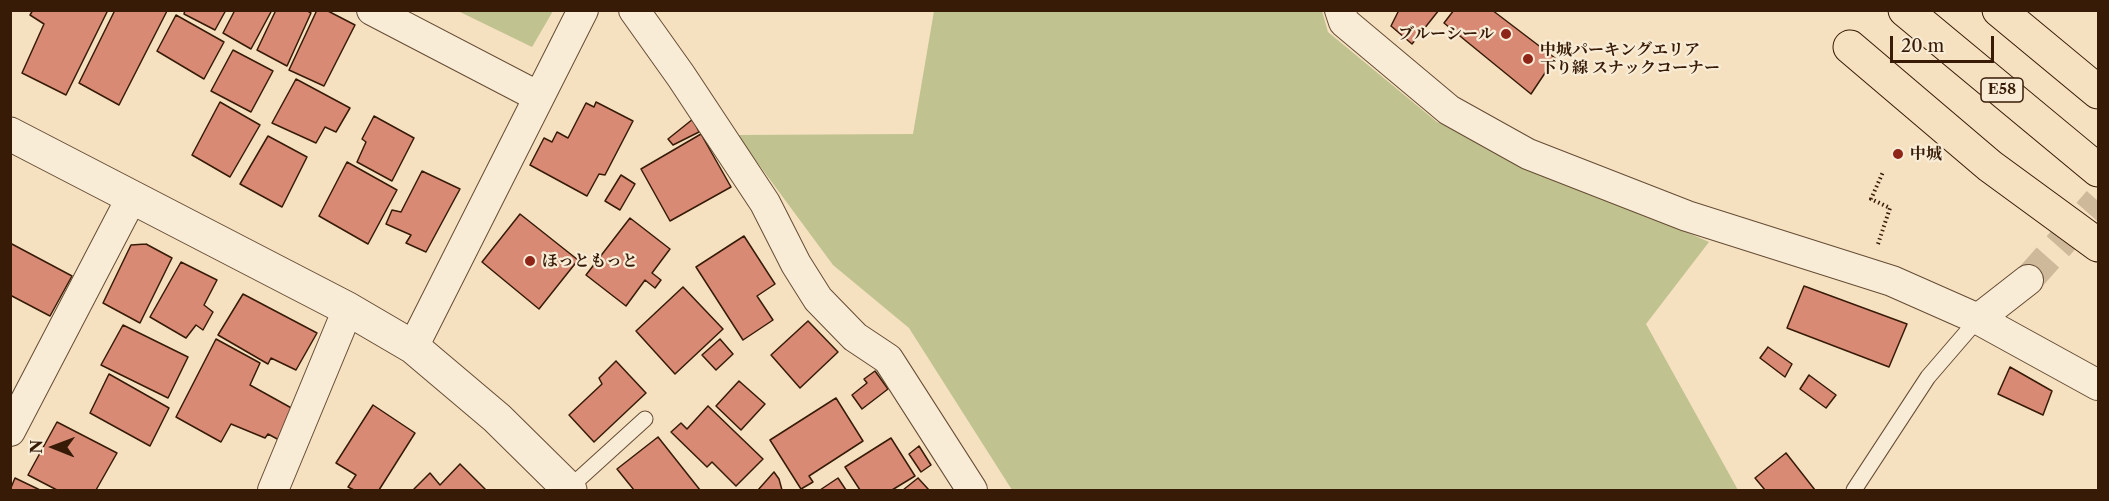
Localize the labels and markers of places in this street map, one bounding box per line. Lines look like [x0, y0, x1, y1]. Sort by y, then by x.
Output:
place label: ブルーシール [1398, 24, 1494, 44]
marker: ブルーシール [1499, 27, 1513, 41]
place label: 中城パーキングエリア 下り線 スナックコーナー [1540, 40, 1720, 78]
marker: 中城パーキングエリア 下り線 スナックコーナー [1521, 52, 1535, 66]
place label: 中城 [1910, 144, 1942, 164]
marker: 中城 [1891, 147, 1905, 161]
place label: ほっともっと [542, 251, 638, 271]
marker: ほっともっと [523, 254, 537, 268]

